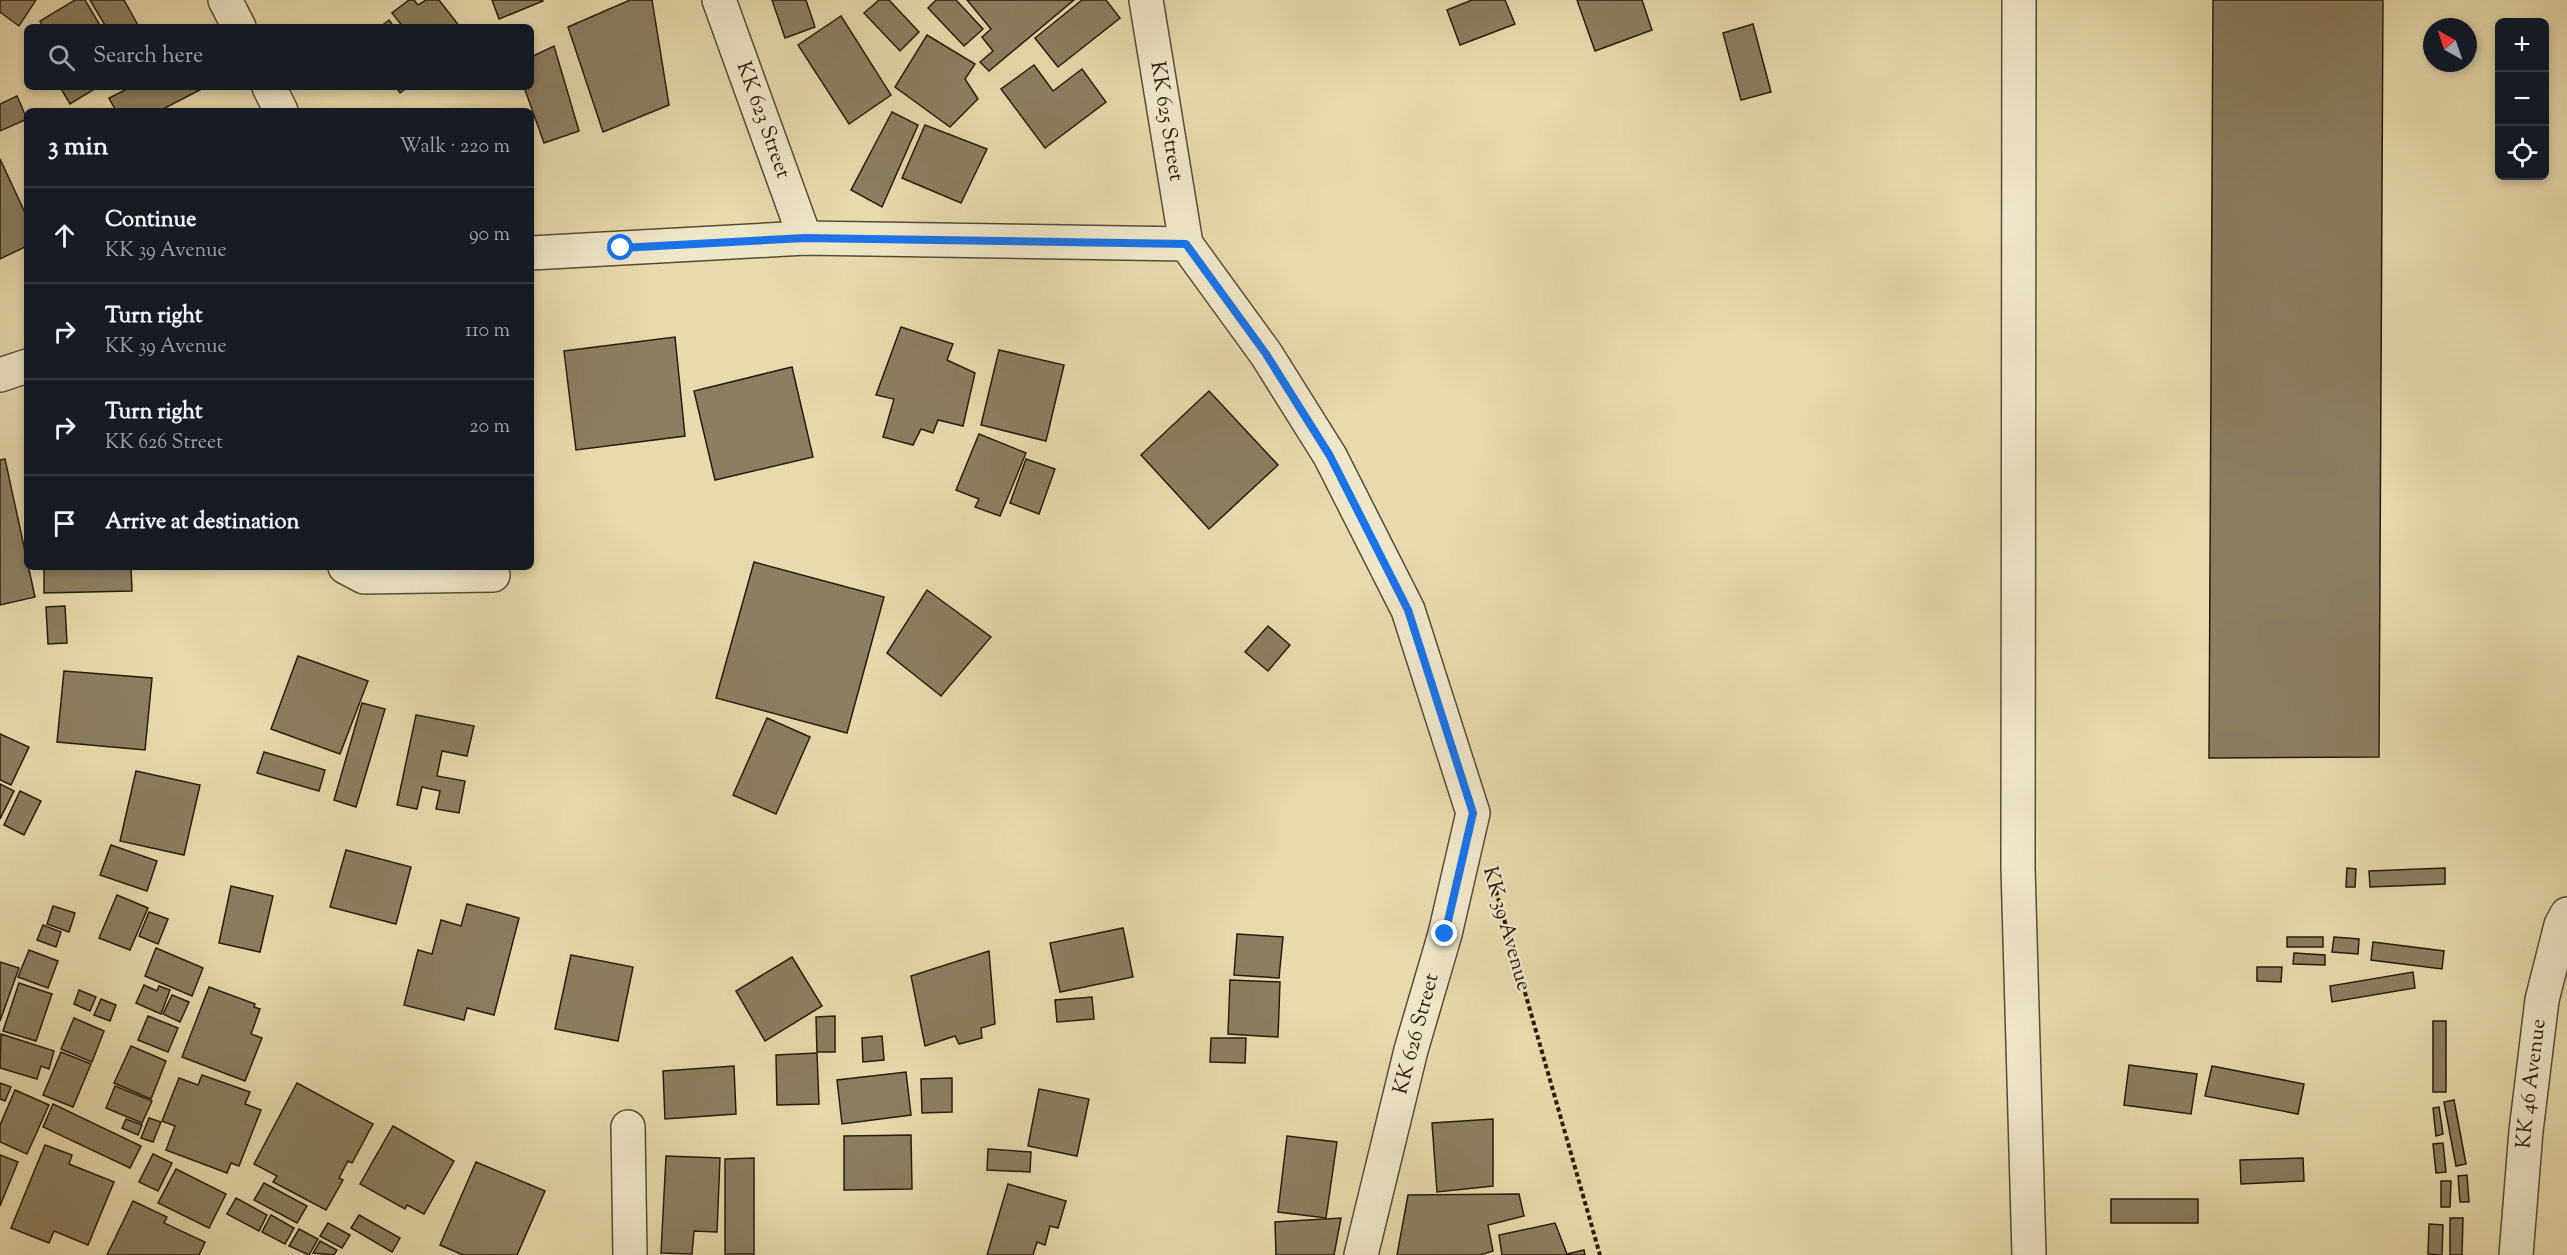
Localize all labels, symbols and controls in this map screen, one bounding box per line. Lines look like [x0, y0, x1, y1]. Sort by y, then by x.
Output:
north arrow [2423, 18, 2477, 72]
map controls [2495, 18, 2549, 180]
button: + [2495, 18, 2549, 72]
search box [24, 24, 534, 90]
icon: search [45, 41, 78, 74]
text: Search here [93, 41, 203, 73]
street label: KK 623 Street [728, 58, 797, 183]
street label: KK 625 Street [1141, 59, 1190, 183]
button: − [2495, 72, 2549, 126]
button: locate [2495, 126, 2549, 180]
text: 3 min [48, 129, 108, 166]
text: Walk · 220 m [399, 133, 510, 162]
text: Continue [105, 205, 196, 237]
icon: ahead [48, 219, 81, 252]
text: 90 m [469, 221, 510, 250]
route start [607, 234, 633, 260]
text: KK 39 Avenue [105, 237, 227, 266]
text: Turn right [105, 301, 202, 333]
icon: right [48, 315, 81, 348]
text: 110 m [465, 317, 510, 346]
text: KK 39 Avenue [105, 333, 227, 362]
text: Turn right [105, 397, 202, 429]
icon: right [48, 411, 81, 444]
text: 20 m [469, 413, 510, 442]
text: KK 626 Street [105, 429, 223, 458]
icon: arrive [48, 507, 81, 540]
text: Arrive at destination [105, 507, 300, 539]
street label: KK 39 Avenue [1474, 863, 1538, 995]
route end [1431, 920, 1457, 946]
street label: KK 626 Street [1386, 970, 1448, 1098]
street label: KK 46 Avenue [2510, 1017, 2555, 1150]

